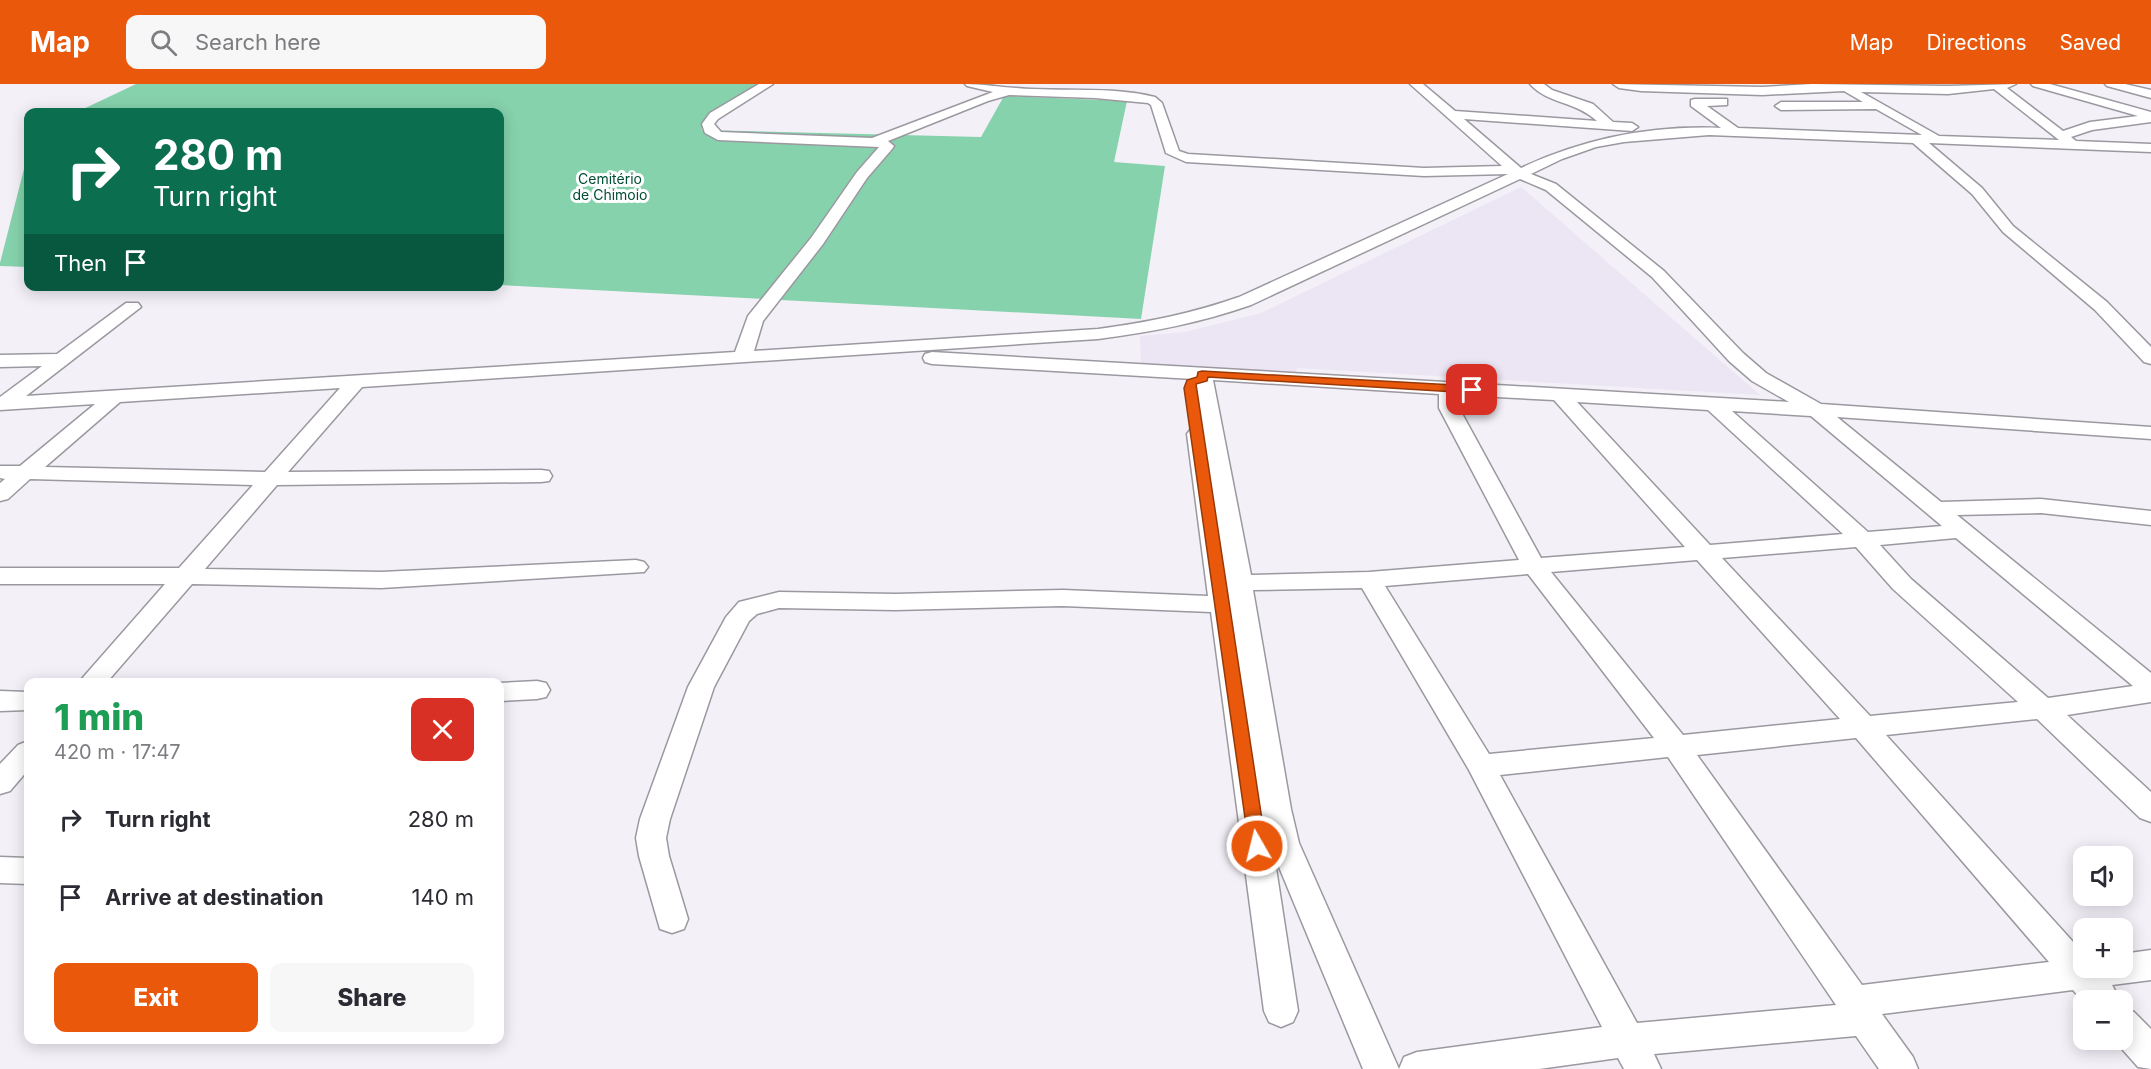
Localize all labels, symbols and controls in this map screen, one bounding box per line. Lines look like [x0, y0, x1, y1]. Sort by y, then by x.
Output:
search box [126, 15, 546, 69]
text: Map [30, 25, 90, 59]
icon: search [147, 26, 180, 59]
text: Search here [195, 29, 321, 55]
text: Map [1850, 30, 1893, 55]
text: Directions [1926, 30, 2027, 55]
text: Saved [2060, 30, 2121, 55]
text: 280 m [153, 129, 283, 180]
icon: right [54, 132, 132, 210]
park label: Cemitério de Chimoio [572, 170, 648, 203]
text: Turn right [153, 180, 277, 213]
icon: arrive [119, 246, 152, 279]
text: Then [54, 250, 107, 276]
pin [1446, 364, 1497, 415]
icon: arrive [1455, 373, 1488, 406]
text: 1 min [54, 695, 144, 739]
button: close [411, 698, 474, 761]
text: 420 m · 17:47 [54, 740, 181, 764]
icon: right [54, 803, 87, 836]
text: Turn right [105, 806, 211, 832]
text: 280 m [408, 806, 474, 832]
position arrow [1225, 814, 1289, 878]
map controls [2073, 846, 2133, 1050]
button: sound [2073, 846, 2133, 906]
icon: arrive [54, 881, 87, 914]
text: Arrive at destination [105, 884, 324, 910]
text: 140 m [412, 884, 474, 910]
button: + [2073, 918, 2133, 978]
button: Exit [54, 963, 258, 1032]
button: Share [270, 963, 474, 1032]
button: − [2073, 990, 2133, 1050]

